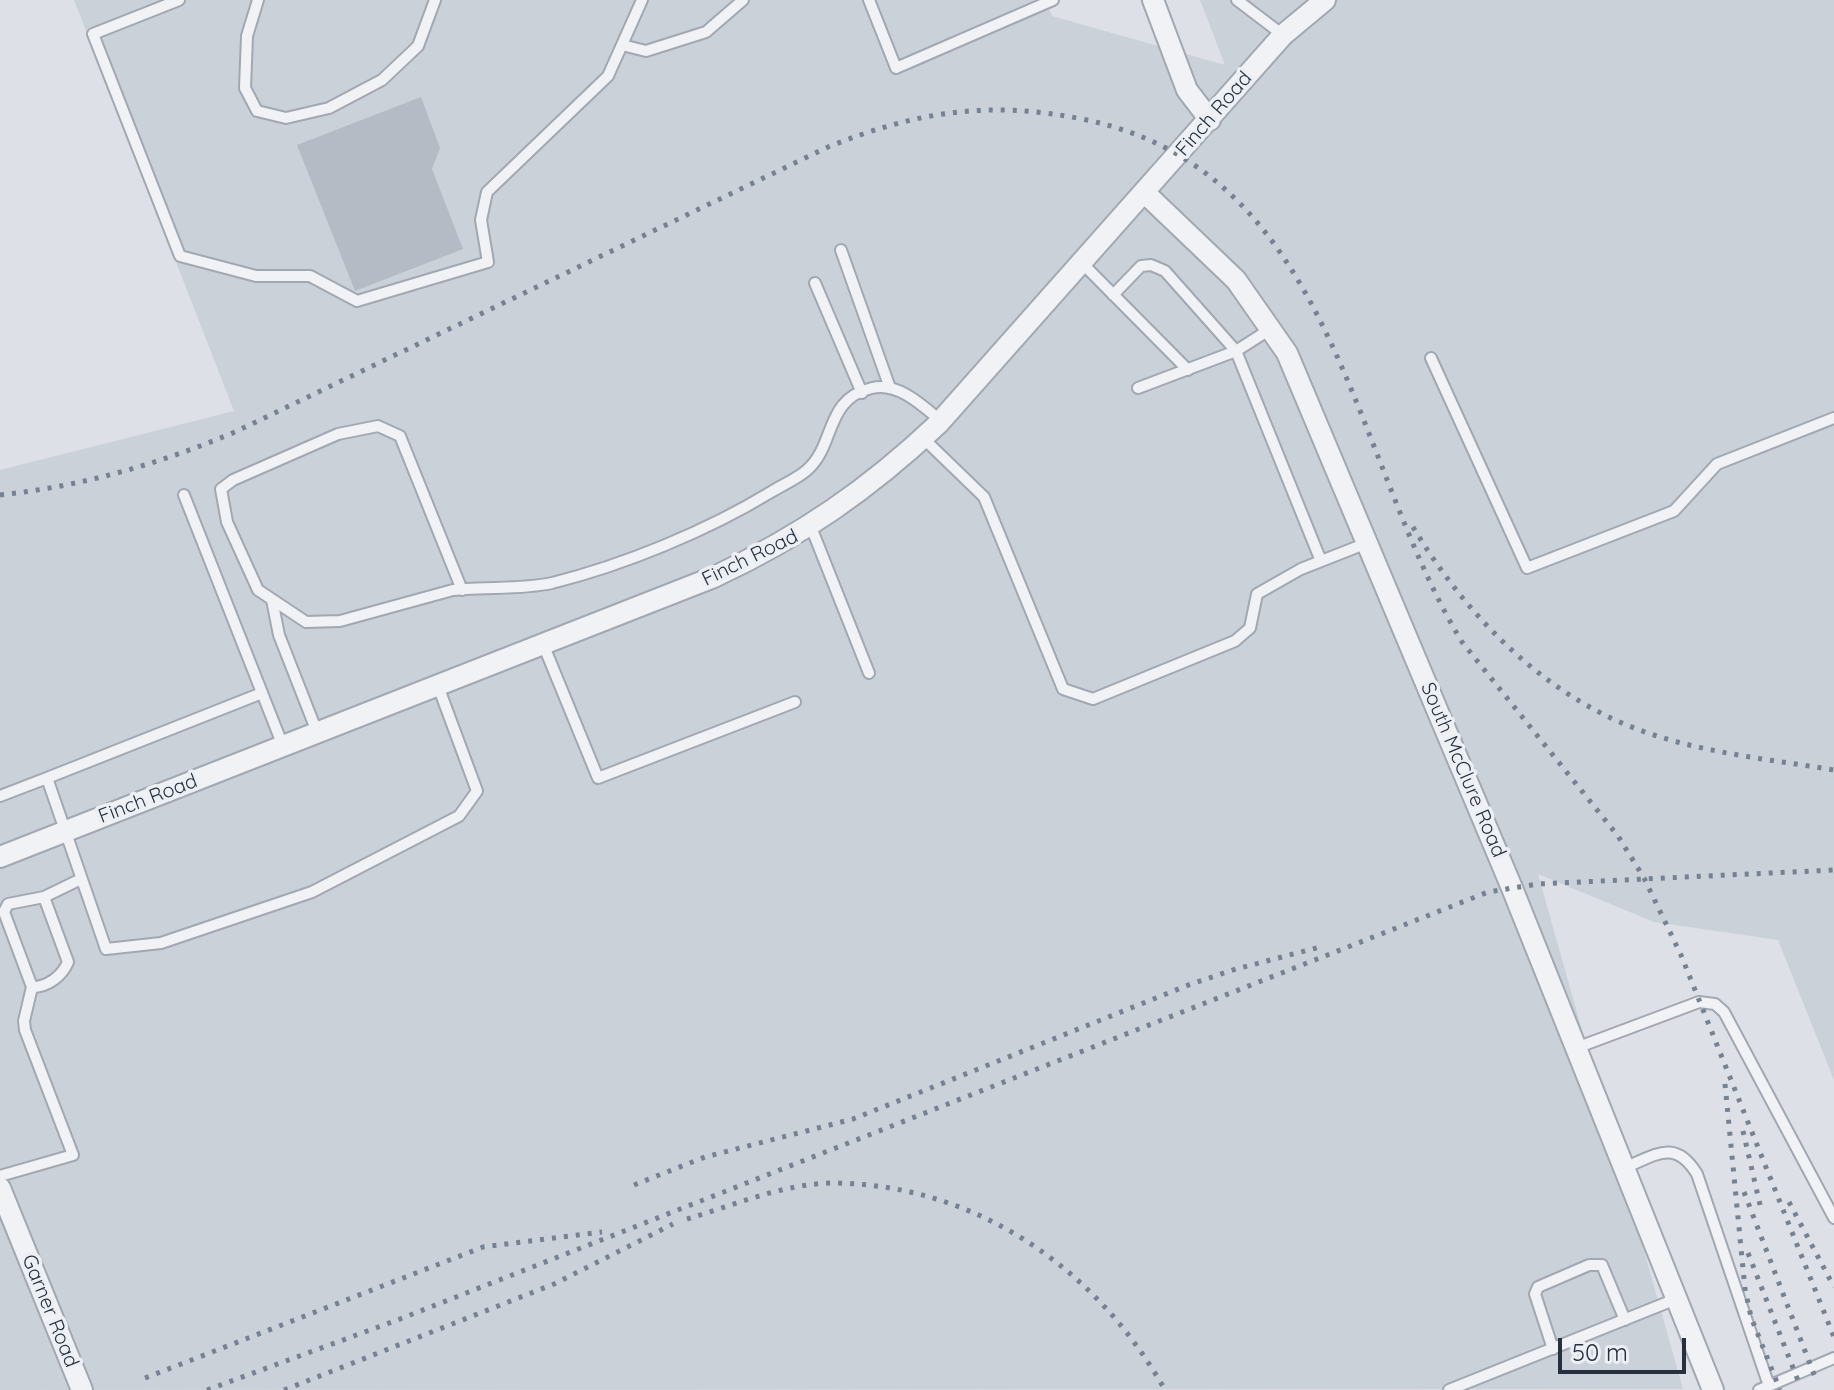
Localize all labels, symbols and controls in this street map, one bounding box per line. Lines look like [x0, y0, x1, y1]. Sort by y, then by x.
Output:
street label: Finch Road [1171, 67, 1257, 161]
street label: Finch Road [698, 524, 802, 592]
street label: South McClure Road [1415, 679, 1511, 861]
street label: Finch Road [95, 769, 201, 829]
street label: Garner Road [16, 1251, 84, 1371]
scale bar [1562, 1322, 1690, 1372]
text: 50 m [1572, 1337, 1628, 1367]

